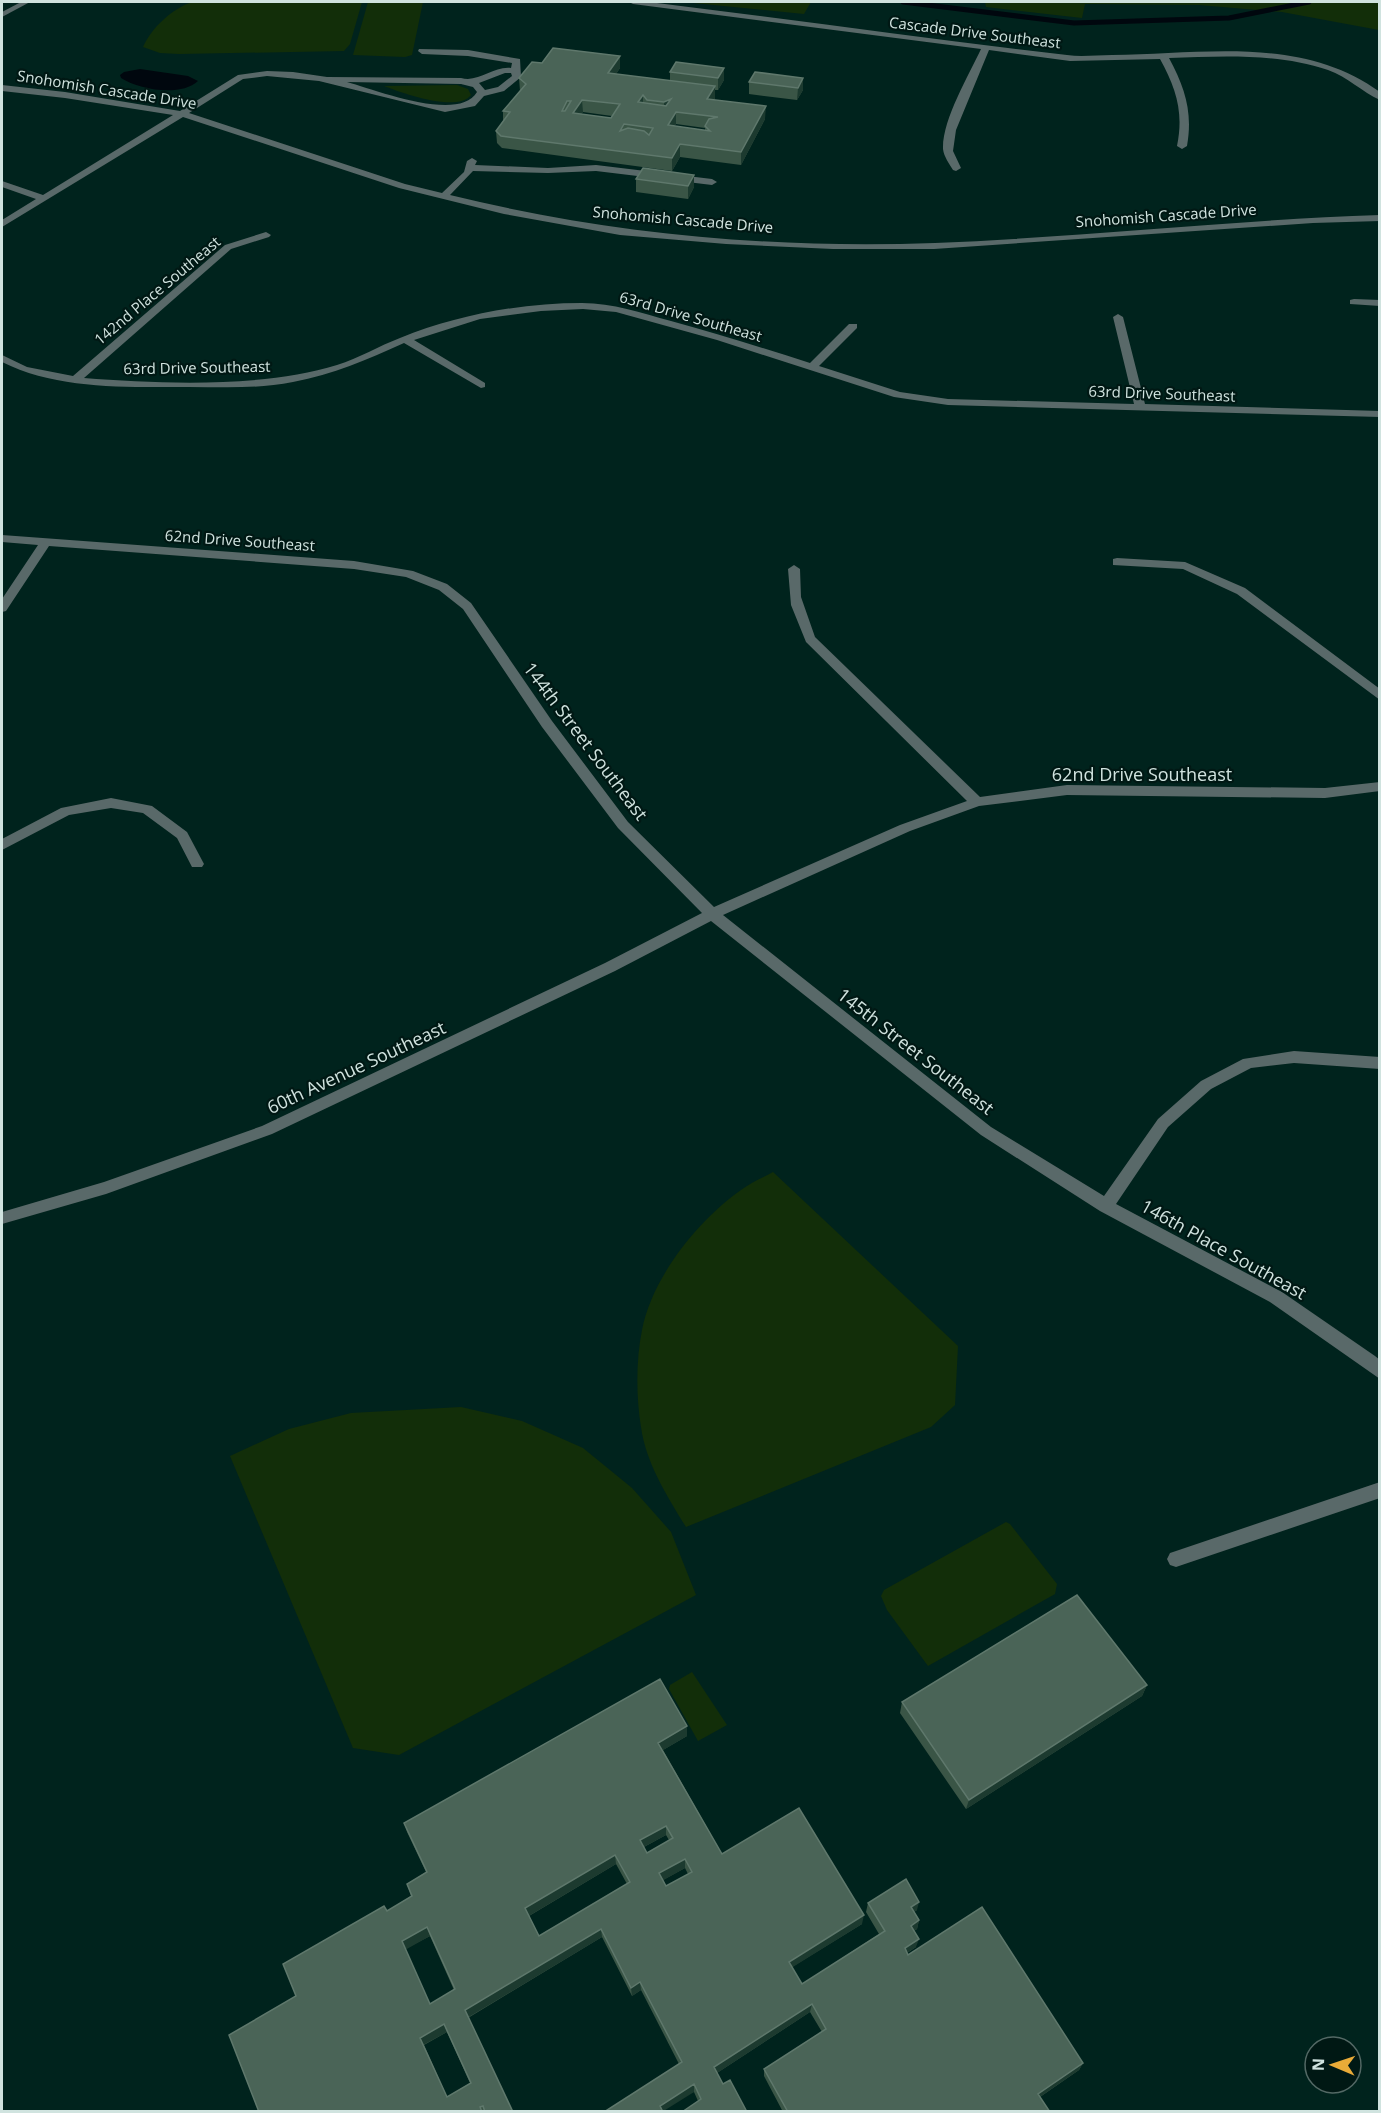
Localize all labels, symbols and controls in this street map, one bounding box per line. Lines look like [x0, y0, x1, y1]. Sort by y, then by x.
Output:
street label: Cascade Drive Southeast [888, 12, 1062, 52]
street label: Snohomish Cascade Drive [16, 65, 198, 113]
street label: Snohomish Cascade Drive [1075, 199, 1257, 231]
street label: Snohomish Cascade Drive [592, 201, 774, 237]
street label: 142nd Place Southeast [90, 231, 224, 349]
street label: 63rd Drive Southeast [617, 286, 765, 346]
street label: 63rd Drive Southeast [123, 356, 271, 378]
street label: 63rd Drive Southeast [1088, 380, 1236, 406]
street label: 62nd Drive Southeast [164, 525, 316, 555]
street label: 144th Street Southeast [519, 657, 653, 825]
street label: 62nd Drive Southeast [1052, 762, 1232, 786]
street label: 145th Street Southeast [833, 982, 999, 1120]
street label: 60th Avenue Southeast [263, 1015, 449, 1119]
street label: 146th Place Southeast [1137, 1193, 1311, 1305]
north arrow [1303, 2035, 1363, 2095]
text: N [1307, 2058, 1329, 2071]

